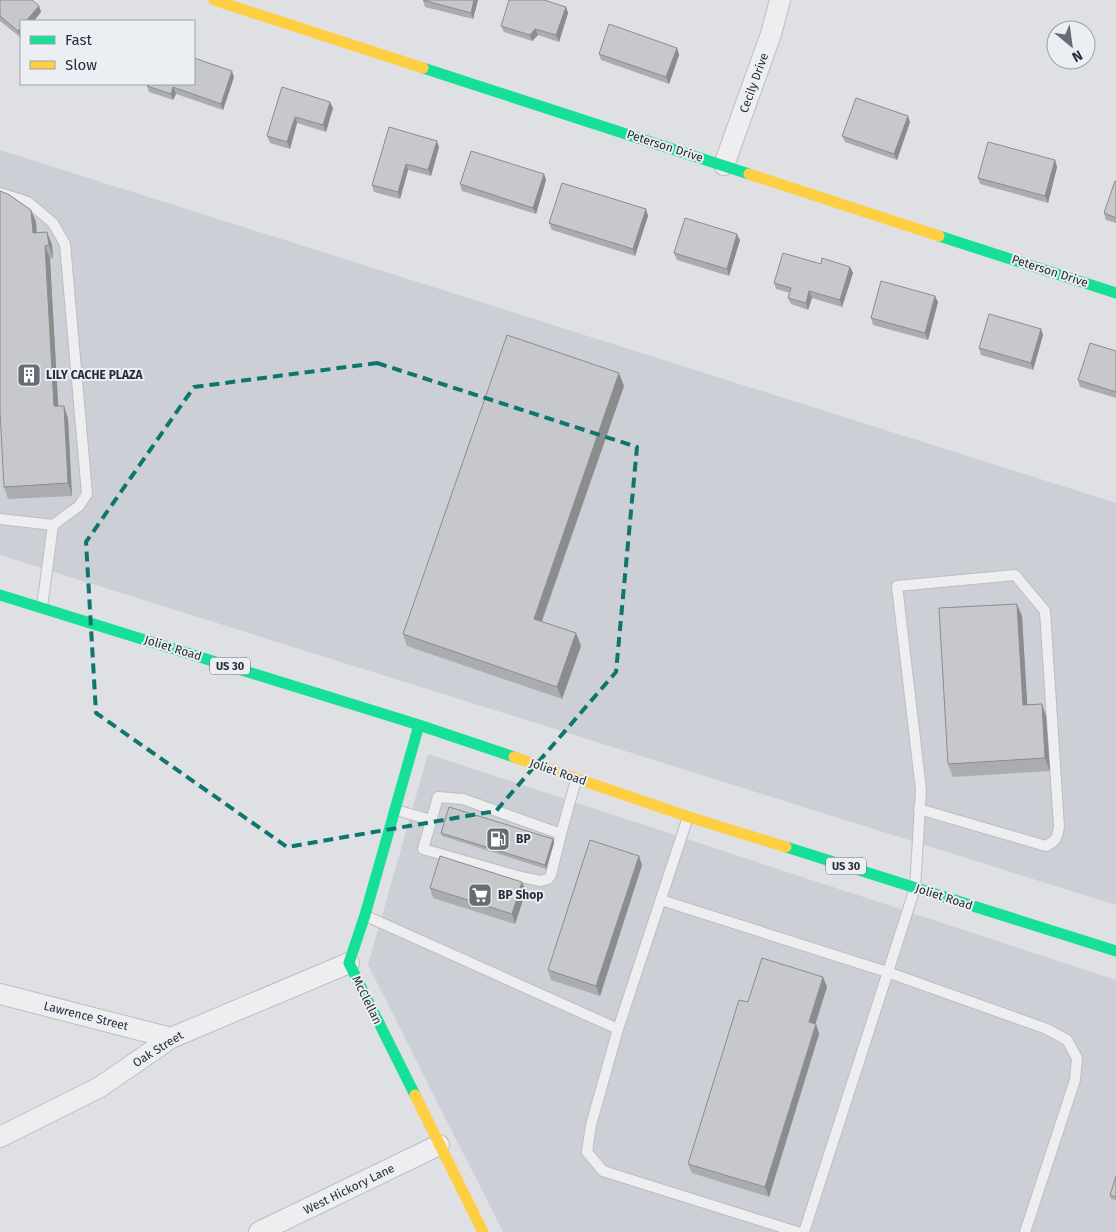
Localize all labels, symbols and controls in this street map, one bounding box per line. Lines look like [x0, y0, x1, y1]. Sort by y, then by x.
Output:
legend [20, 20, 195, 85]
north arrow [1046, 20, 1096, 70]
text: Fast [65, 31, 92, 49]
text: N [1069, 46, 1085, 66]
street label: Cecily Drive [737, 51, 771, 115]
text: Slow [65, 56, 97, 74]
street label: Peterson Drive [625, 127, 705, 165]
street label: Peterson Drive [1010, 252, 1090, 290]
building icon: LILY CACHE PLAZA [16, 362, 42, 388]
place label: LILY CACHE PLAZA [46, 368, 144, 382]
street label: Joliet Road [143, 633, 203, 663]
road number: US 30 [210, 658, 250, 674]
street label: Joliet Road [528, 756, 588, 788]
fuel station icon: BP [485, 826, 511, 852]
place label: BP [516, 832, 531, 846]
road number: US 30 [826, 858, 866, 874]
street label: Joliet Road [914, 881, 974, 913]
supermarket icon: BP Shop [467, 882, 493, 908]
place label: BP Shop [498, 888, 543, 902]
street label: McClellan [349, 973, 385, 1027]
street label: Lawrence Street [42, 999, 130, 1033]
street label: Oak Street [130, 1028, 186, 1070]
street label: West Hickory Lane [301, 1161, 397, 1217]

